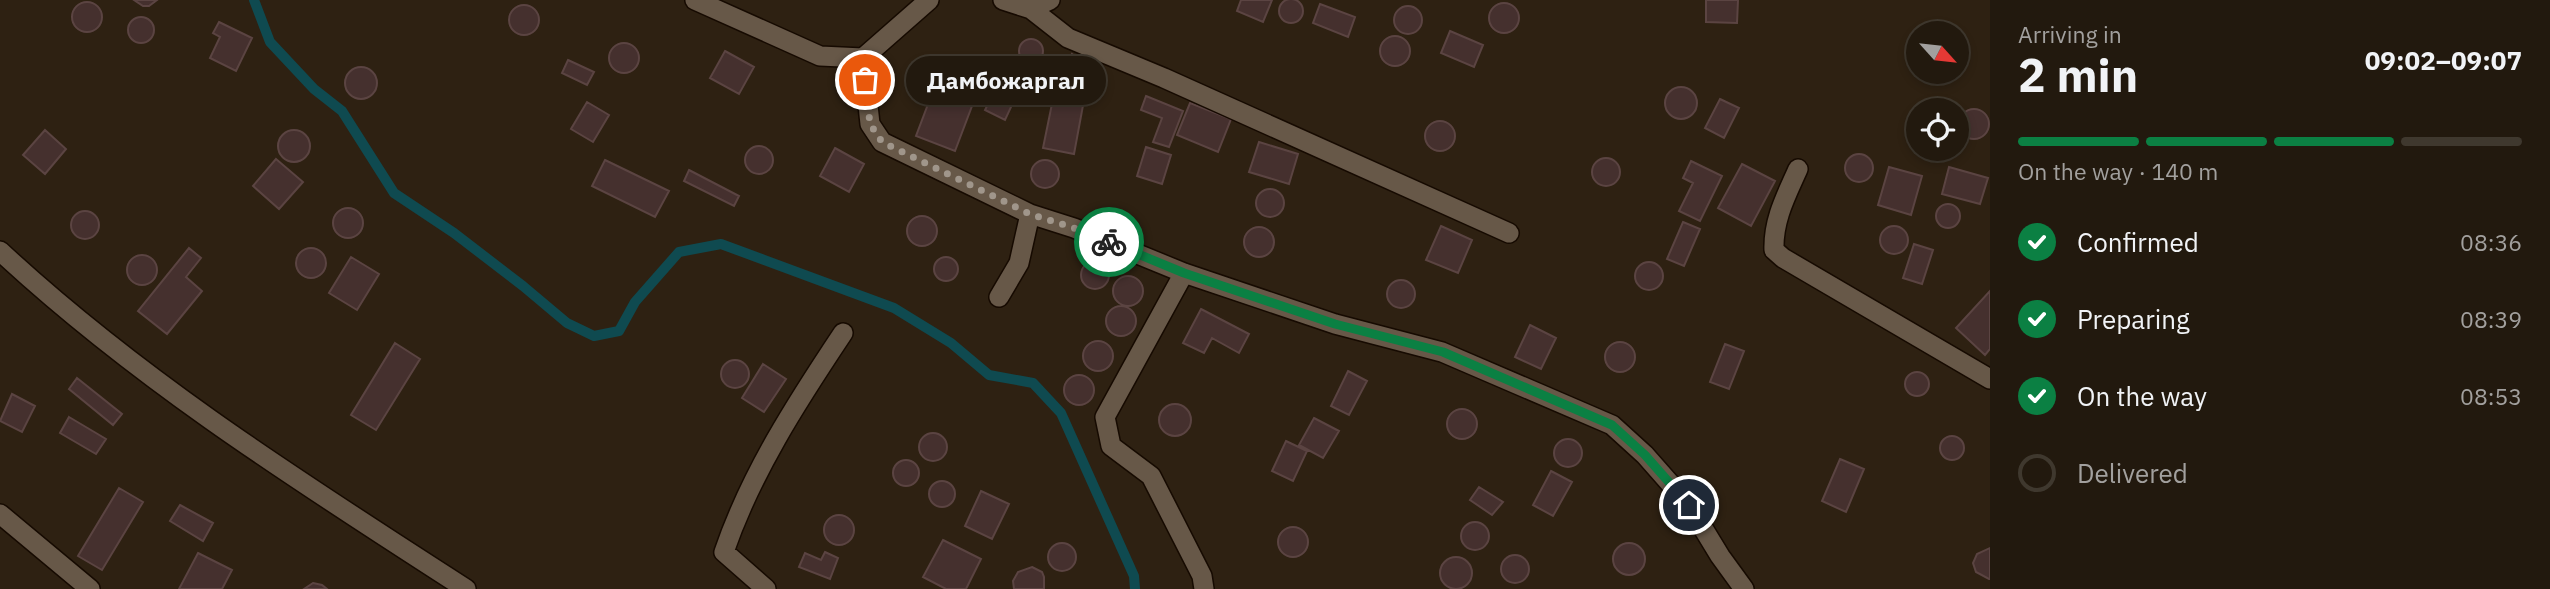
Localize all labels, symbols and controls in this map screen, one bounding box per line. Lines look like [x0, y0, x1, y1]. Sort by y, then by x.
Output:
text: Arriving in [2018, 19, 2122, 49]
north arrow [1906, 21, 1969, 84]
map controls [1906, 21, 1969, 161]
text: 09:02–09:07 [2365, 43, 2522, 77]
text: 2 min [2018, 45, 2138, 105]
pin [835, 50, 895, 110]
callout: Дамбожаргал [907, 56, 1106, 104]
icon: bag [846, 61, 884, 99]
text: Дамбожаргал [927, 65, 1085, 95]
button: locate [1906, 98, 1969, 161]
text: On the way · 140 m [2018, 156, 2218, 186]
courier [1074, 207, 1144, 277]
icon: bike [1090, 223, 1128, 261]
icon: check [2018, 223, 2056, 261]
text: Confirmed [2077, 225, 2199, 259]
text: 08:36 [2460, 227, 2522, 257]
icon: check [2018, 300, 2056, 338]
text: Preparing [2077, 302, 2190, 336]
text: 08:39 [2460, 304, 2522, 334]
icon: check [2018, 377, 2056, 415]
text: On the way [2077, 379, 2207, 413]
text: 08:53 [2460, 381, 2522, 411]
text: Delivered [2077, 456, 2188, 490]
pin [1659, 475, 1719, 535]
icon: home [1670, 486, 1708, 524]

